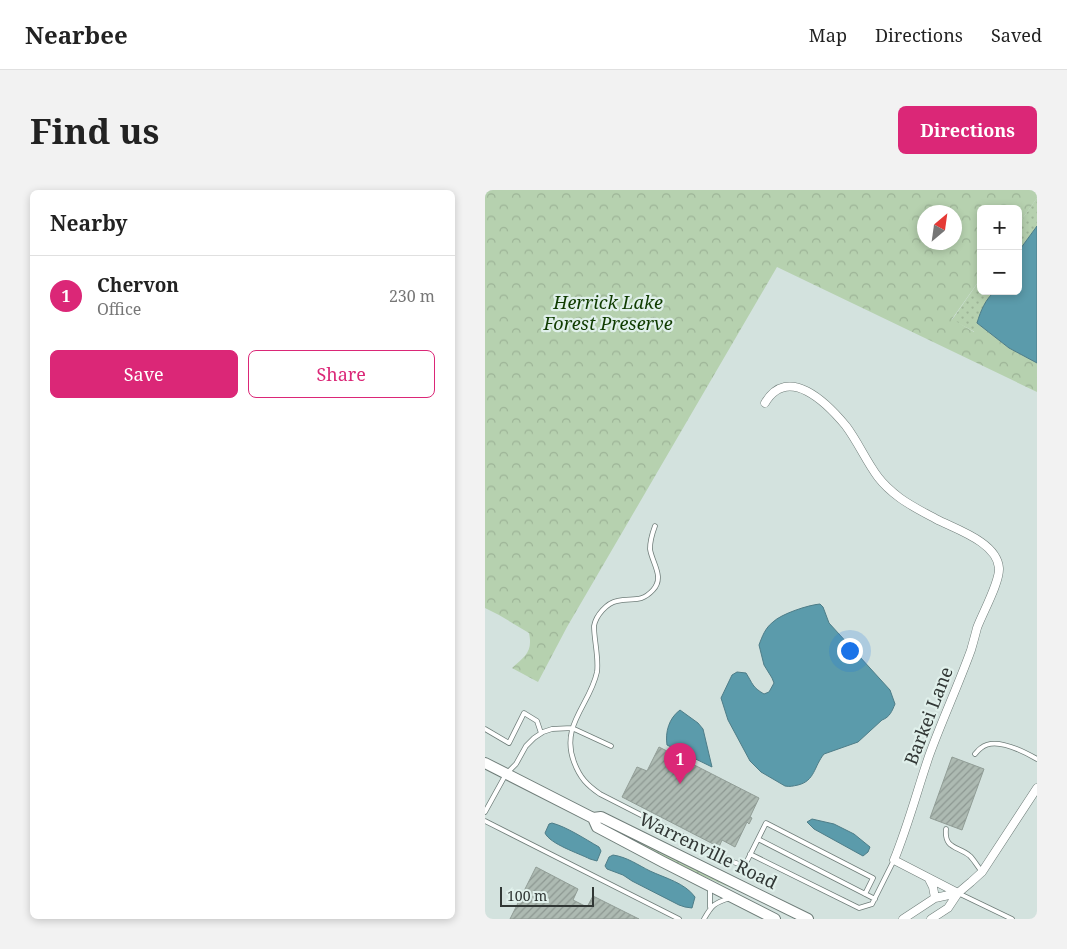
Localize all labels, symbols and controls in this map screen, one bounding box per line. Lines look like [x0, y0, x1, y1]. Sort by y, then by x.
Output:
text: Nearbee [25, 18, 128, 51]
text: Map [809, 23, 847, 47]
text: Directions [875, 23, 963, 47]
text: Saved [991, 23, 1042, 47]
button: Directions [898, 106, 1037, 154]
text: Find us [30, 107, 159, 154]
north arrow [917, 205, 962, 250]
map controls [977, 205, 1022, 295]
button: + [977, 205, 1022, 250]
text: Nearby [50, 209, 128, 237]
button: − [977, 250, 1022, 295]
text: Chervon [97, 272, 179, 298]
text: 1 [61, 285, 71, 307]
text: 230 m [389, 285, 435, 307]
park label: Herrick Lake Forest Preserve [542, 290, 673, 335]
text: Office [97, 298, 141, 320]
button: Save [50, 350, 238, 398]
button: Share [248, 350, 435, 398]
your location [837, 638, 863, 664]
street label: Barkei Lane [898, 663, 958, 768]
pin: 1 [664, 743, 696, 784]
street label: Warrenville Road [635, 806, 782, 894]
scale bar [500, 884, 594, 907]
text: 100 m [507, 886, 547, 905]

